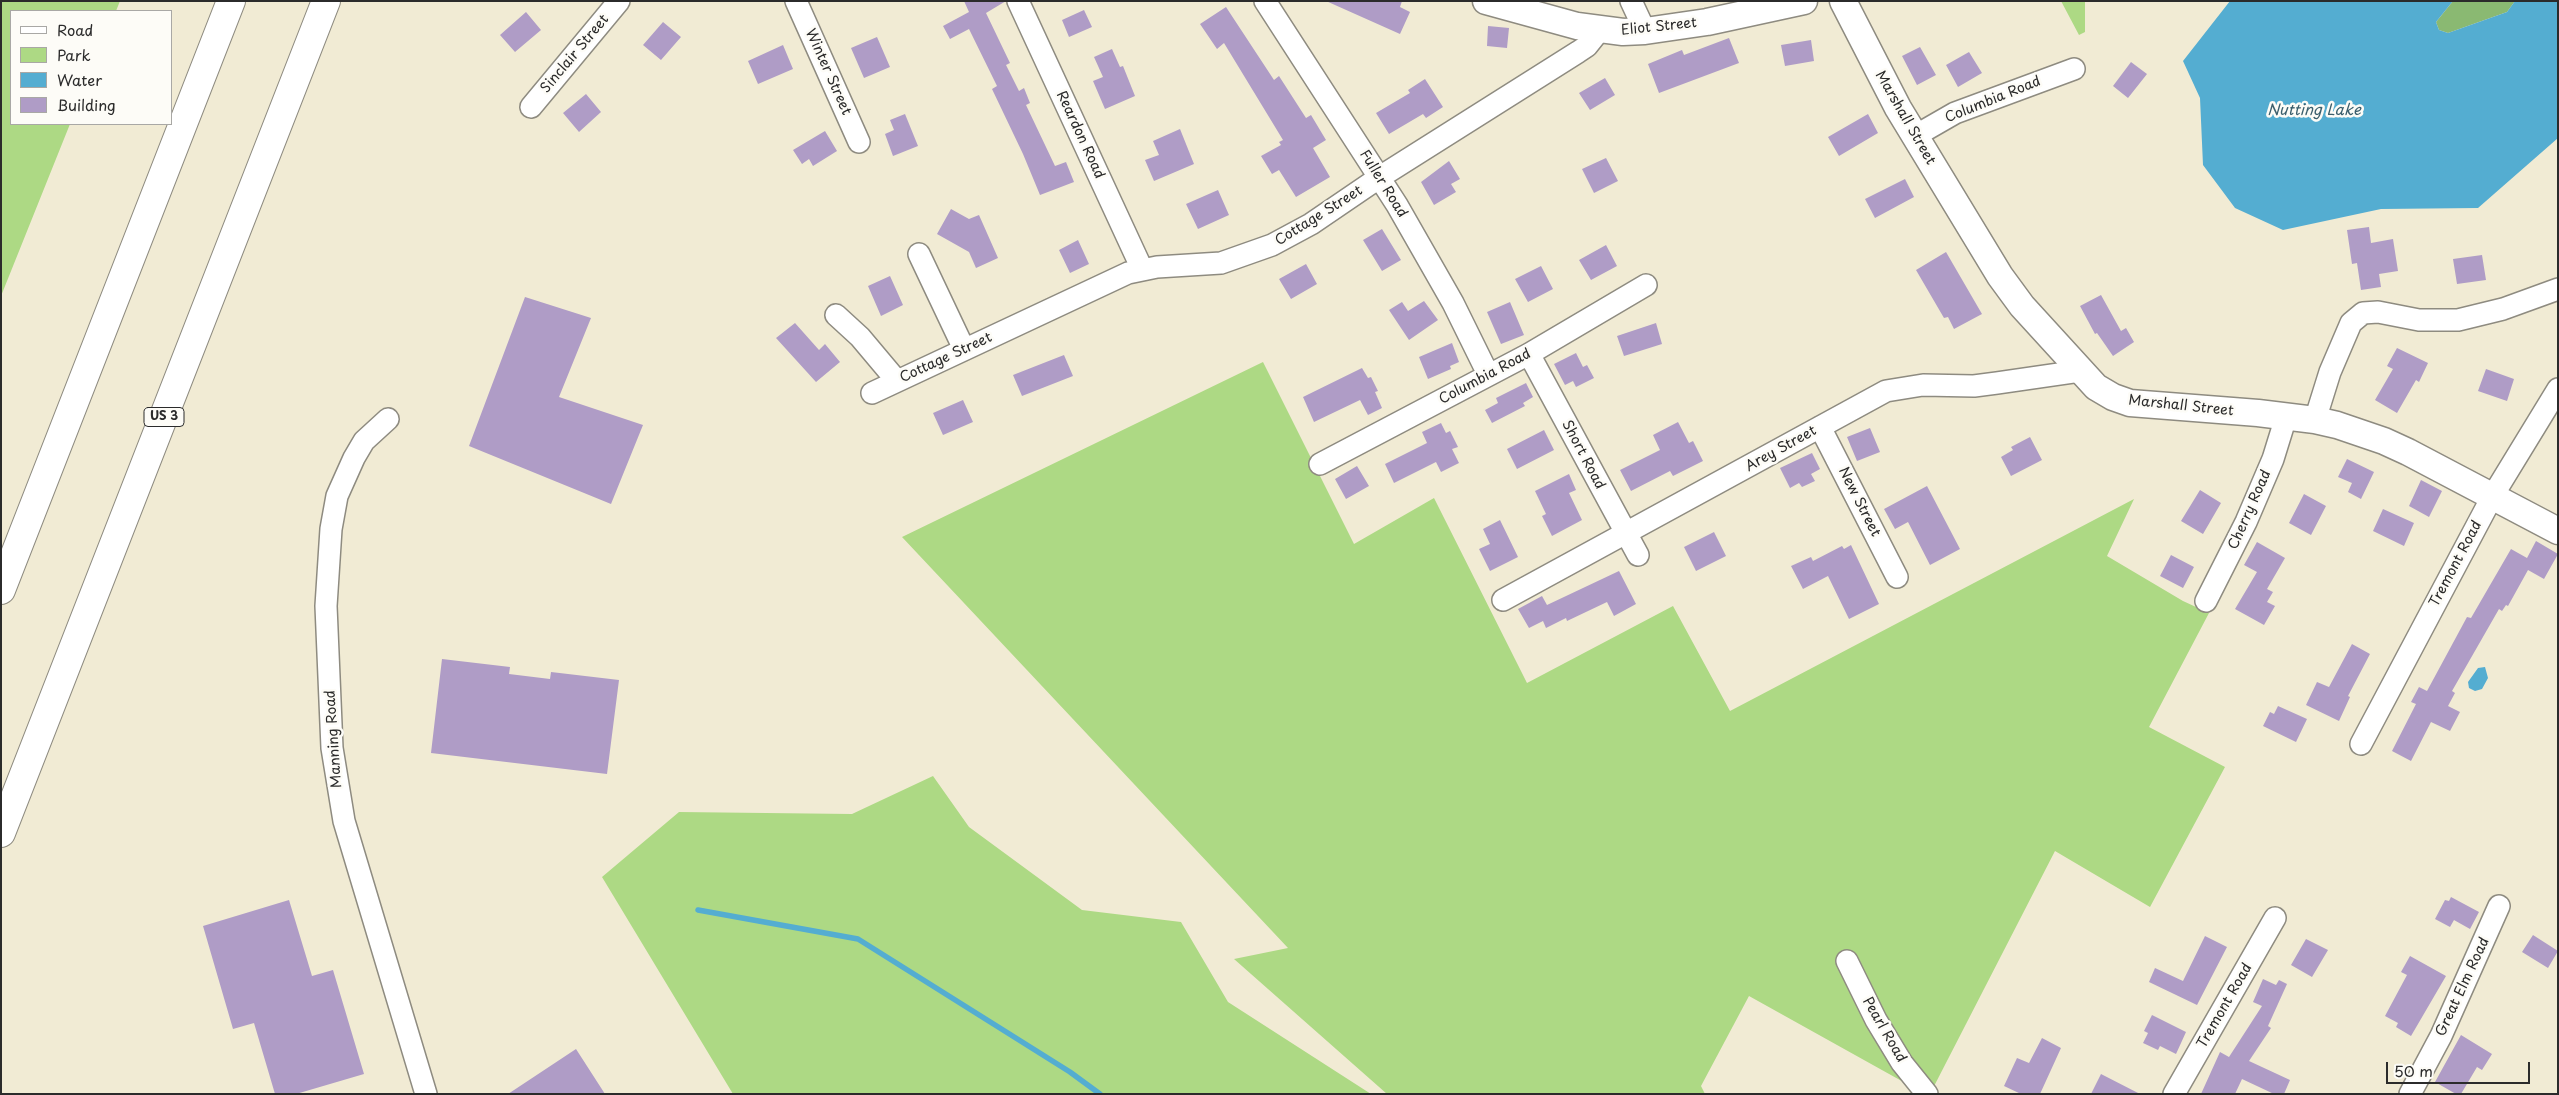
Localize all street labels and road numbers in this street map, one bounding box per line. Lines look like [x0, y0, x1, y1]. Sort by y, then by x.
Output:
street label: Sinclair Street [537, 11, 613, 97]
street label: Eliot Street [1620, 15, 1698, 39]
street label: Winter Street [801, 26, 855, 118]
street label: Marshall Street [1871, 68, 1939, 168]
street label: Columbia Road [1943, 73, 2043, 127]
street label: Reardon Road [1052, 89, 1108, 181]
street label: Fuller Road [1356, 147, 1410, 221]
street label: Cottage Street [1272, 182, 1366, 250]
street label: Cottage Street [897, 329, 995, 387]
street label: Columbia Road [1436, 346, 1534, 408]
street label: Marshall Street [2128, 392, 2234, 420]
road number: US 3 [144, 408, 184, 427]
street label: Short Road [1558, 418, 1608, 492]
street label: Arey Street [1743, 423, 1819, 475]
street label: New Street [1834, 464, 1884, 540]
street label: Cherry Road [2225, 468, 2275, 552]
street label: Tremont Road [2426, 518, 2486, 610]
street label: Manning Road [322, 689, 346, 789]
street label: Great Elm Road [2433, 935, 2493, 1039]
street label: Tremont Road [2194, 961, 2256, 1051]
street label: Pearl Road [1859, 994, 1909, 1066]

